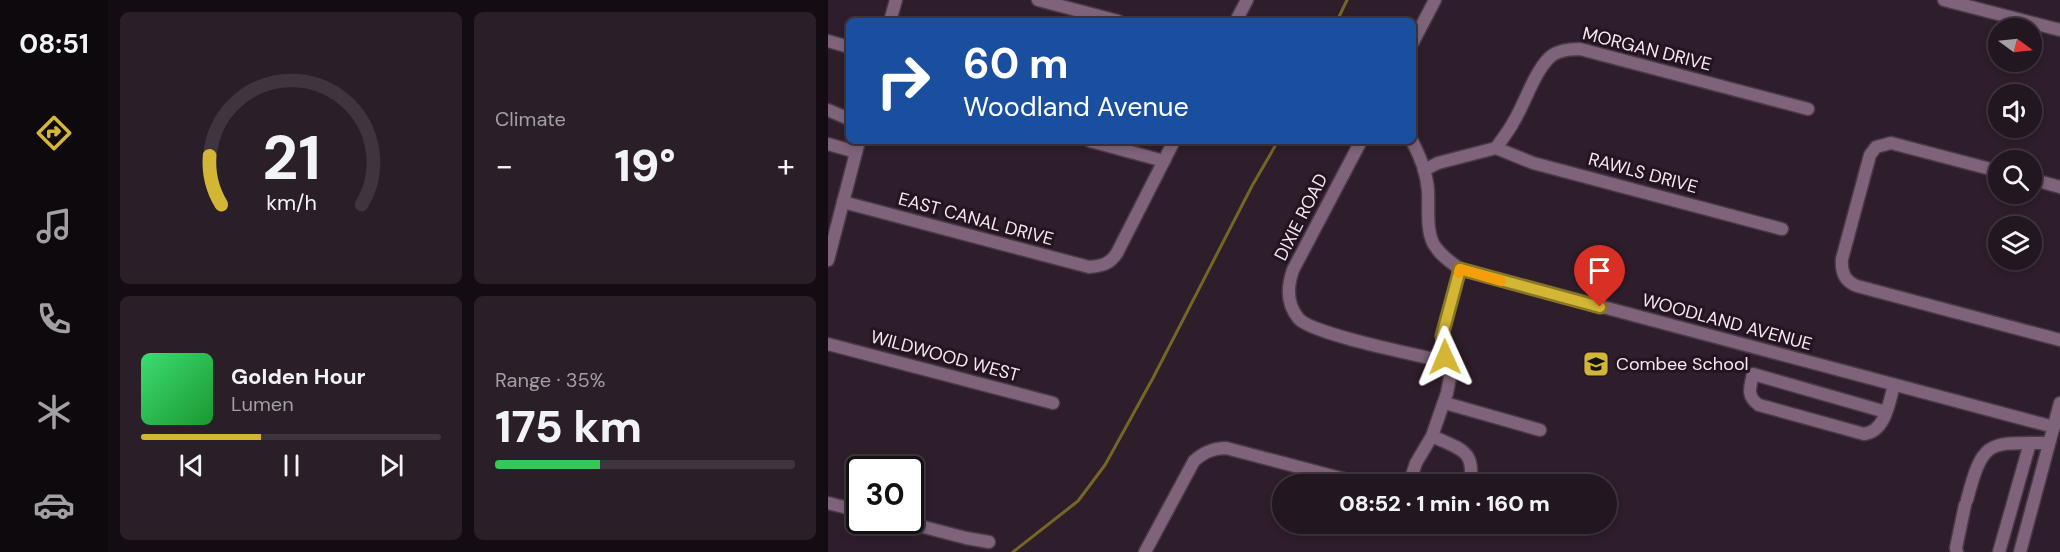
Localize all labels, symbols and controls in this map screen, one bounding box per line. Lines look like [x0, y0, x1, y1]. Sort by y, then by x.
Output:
north arrow [1988, 18, 2042, 72]
map controls [1988, 18, 2042, 270]
street label: MORGAN DRIVE [1580, 21, 1714, 77]
text: 08:51 [19, 26, 89, 61]
text: 60 m [963, 36, 1069, 91]
icon: right [864, 42, 942, 120]
button: sound [1988, 84, 2042, 138]
text: Woodland Avenue [963, 89, 1189, 124]
text: Climate [495, 106, 566, 132]
icon: directions [33, 112, 75, 154]
text: 21 [262, 117, 320, 198]
text: 19° [614, 136, 676, 195]
text: − [495, 144, 513, 187]
text: + [777, 144, 795, 187]
street label: RAWLS DRIVE [1586, 147, 1700, 199]
button: search [1988, 150, 2042, 204]
street label: DIXIE ROAD [1269, 169, 1333, 265]
street label: EAST CANAL DRIVE [896, 187, 1056, 251]
text: km/h [266, 189, 316, 217]
icon: music [33, 205, 75, 247]
button: layers [1988, 216, 2042, 270]
pin [1574, 245, 1625, 307]
icon: arrive [1583, 254, 1616, 287]
street label: WOODLAND AVENUE [1639, 288, 1815, 356]
icon: phone [33, 298, 75, 340]
street label: WILDWOOD WEST [868, 325, 1022, 387]
position arrow [1413, 325, 1477, 389]
school or university icon: Combee School [1581, 349, 1611, 379]
place label: Combee School [1616, 352, 1749, 376]
text: Golden Hour [231, 362, 366, 391]
text: Range · 35% [495, 367, 605, 393]
icon: climate [33, 391, 75, 433]
text: Lumen [231, 391, 294, 417]
text: 175 km [495, 397, 642, 456]
icon: previous [175, 449, 208, 482]
icon: pause [275, 449, 308, 482]
icon: next [375, 449, 408, 482]
speed limit sign: 30 [846, 456, 924, 534]
icon: car [33, 484, 75, 526]
text: 08:52 · 1 min · 160 m [1339, 489, 1550, 518]

